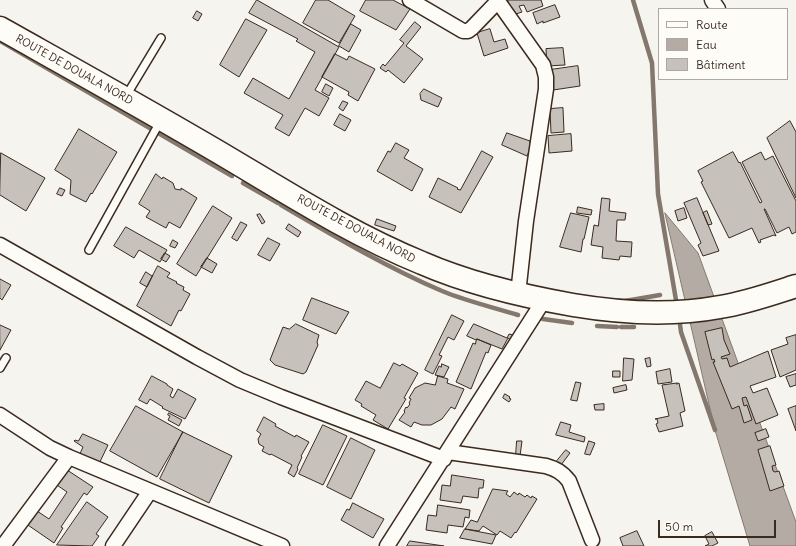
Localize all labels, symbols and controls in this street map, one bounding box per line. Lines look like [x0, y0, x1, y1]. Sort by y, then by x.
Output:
legend [658, 8, 788, 80]
text: Route [696, 17, 728, 32]
street label: ROUTE DE DOUALA NORD [13, 32, 135, 108]
text: Eau [696, 37, 717, 52]
text: Bâtiment [696, 57, 745, 72]
street label: ROUTE DE DOUALA NORD [295, 192, 417, 266]
scale bar [660, 512, 778, 538]
text: 50 m [665, 519, 693, 534]

